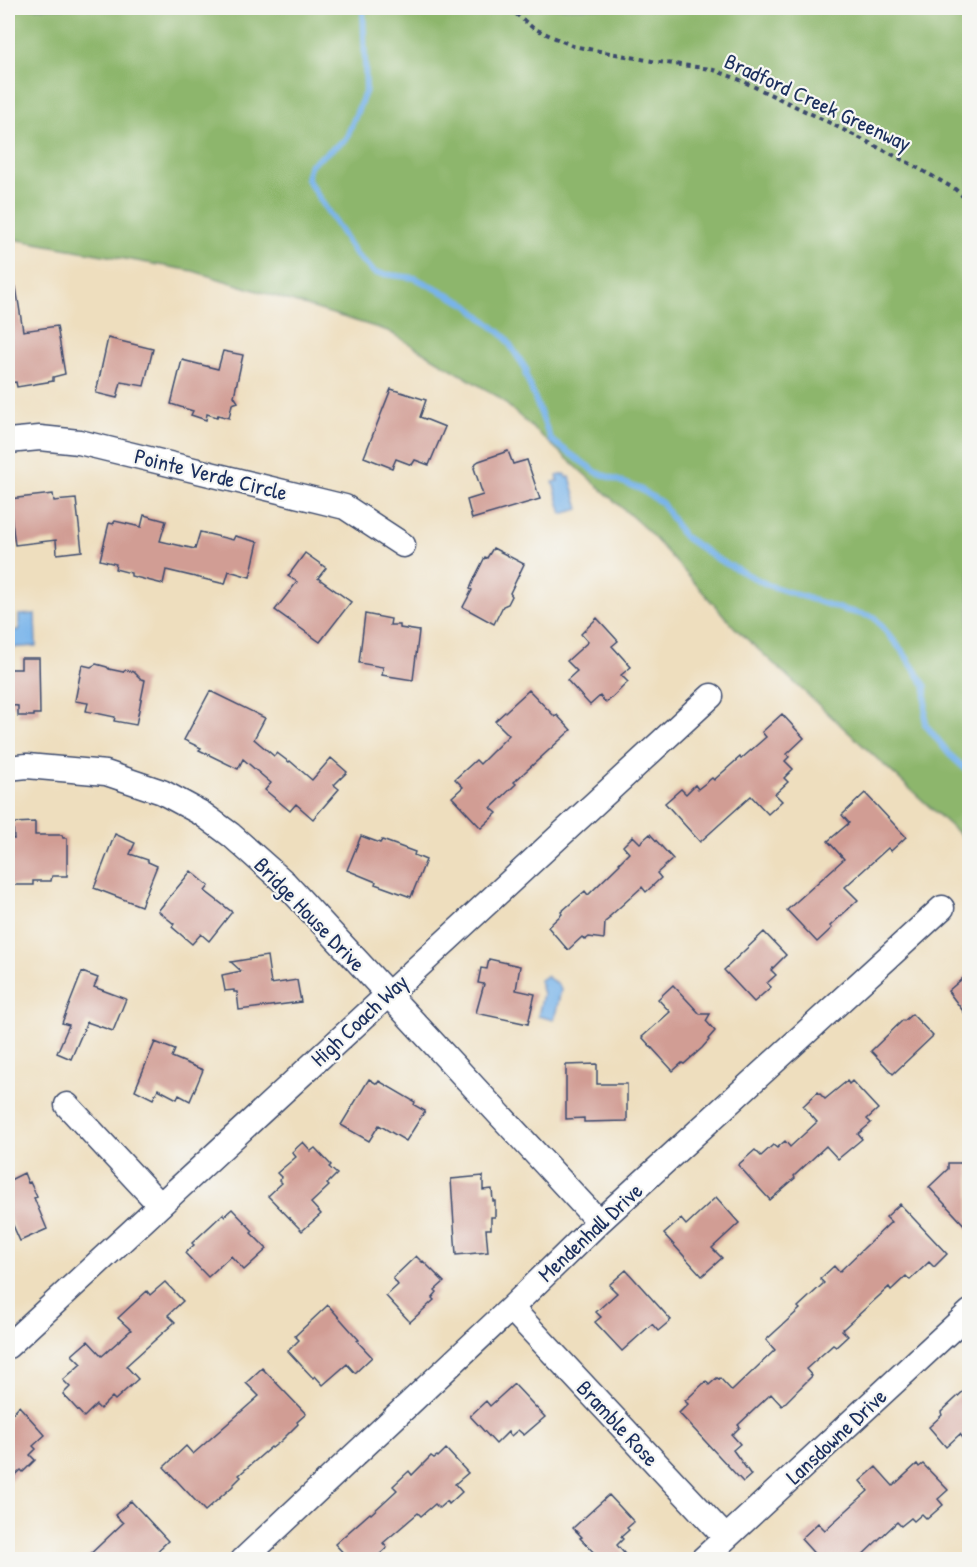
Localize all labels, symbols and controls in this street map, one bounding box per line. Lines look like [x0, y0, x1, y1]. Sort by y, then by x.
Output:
street label: Bradford Creek Greenway [720, 46, 916, 158]
street label: Pointe Verde Circle [132, 441, 291, 508]
street label: Bridge House Drive [248, 850, 372, 978]
street label: High Coach Way [304, 967, 414, 1073]
street label: Mendenhall Drive [531, 1176, 649, 1288]
street label: Bramble Rose [570, 1373, 666, 1473]
street label: Lansdowne Drive [779, 1381, 893, 1491]

